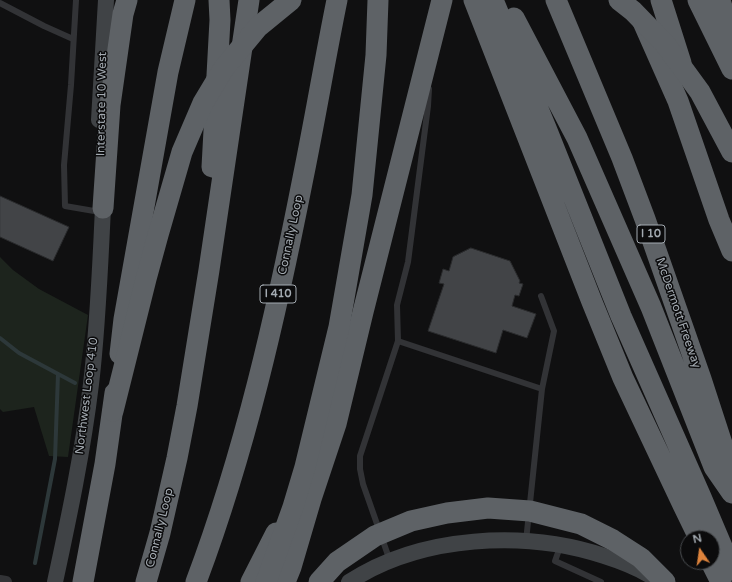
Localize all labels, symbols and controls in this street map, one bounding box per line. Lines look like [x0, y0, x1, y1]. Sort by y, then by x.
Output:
street label: Interstate 10 West [94, 52, 110, 156]
street label: Connally Loop [275, 194, 307, 276]
road number: I 10 [637, 225, 665, 243]
street label: McDermott Freeway [652, 256, 704, 370]
road number: I 410 [260, 285, 296, 303]
street label: Northwest Loop 410 [73, 337, 101, 455]
street label: Connally Loop [143, 487, 177, 569]
north arrow [680, 530, 720, 570]
text: N [692, 531, 703, 546]

